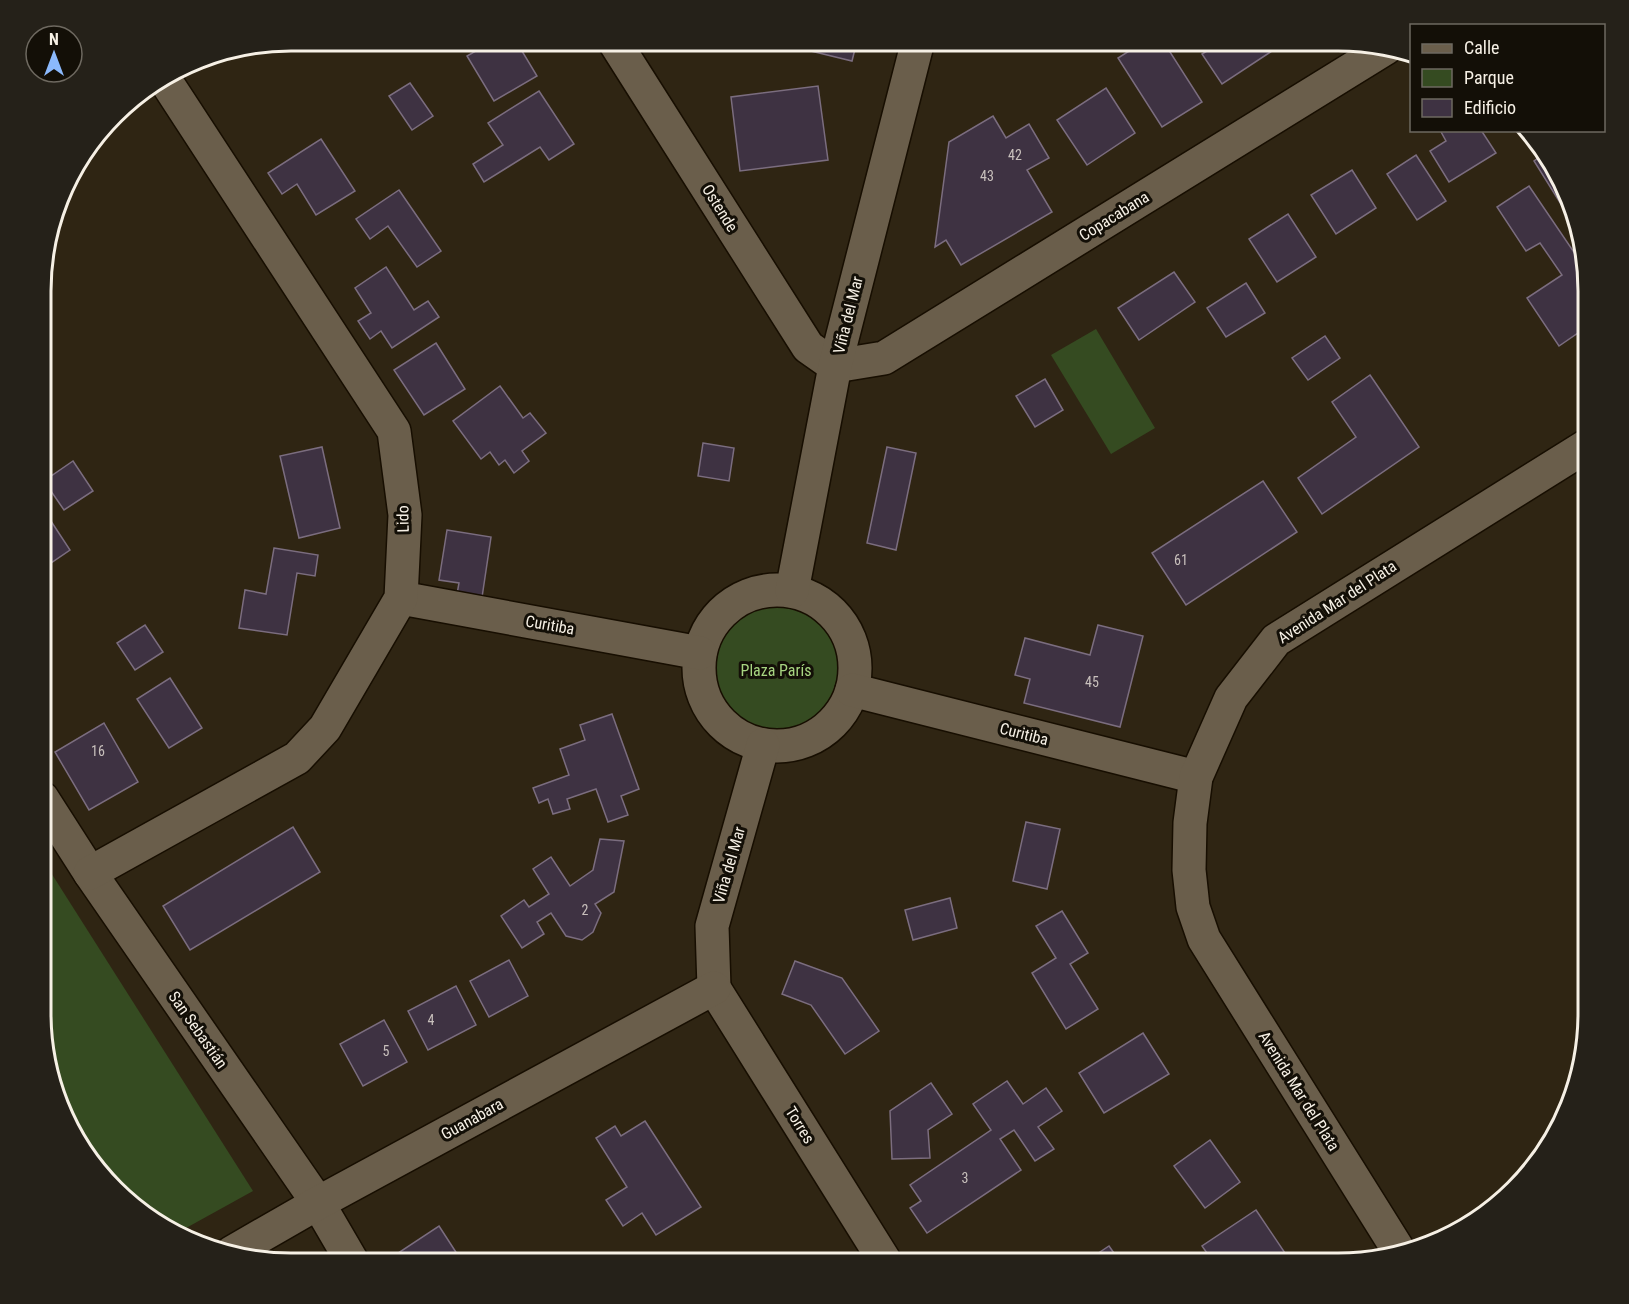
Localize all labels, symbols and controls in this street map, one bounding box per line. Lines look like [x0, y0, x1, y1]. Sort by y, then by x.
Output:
north arrow [24, 24, 84, 84]
legend [1410, 24, 1605, 132]
text: N [49, 30, 59, 49]
text: Calle [1464, 37, 1500, 58]
text: Parque [1464, 67, 1514, 88]
text: Edificio [1464, 97, 1516, 118]
house number: 42 [1008, 147, 1022, 163]
house number: 43 [980, 168, 994, 184]
street label: Ostende [698, 181, 742, 235]
street label: Copacabana [1076, 187, 1152, 245]
street label: Viña del Mar [829, 274, 867, 356]
street label: Lido [393, 505, 413, 533]
house number: 61 [1174, 552, 1188, 568]
street label: Avenida Mar del Plata [1274, 557, 1400, 647]
street label: Curitiba [524, 611, 576, 639]
park label: Plaza París [741, 661, 811, 680]
house number: 45 [1085, 674, 1099, 690]
street label: Curitiba [998, 719, 1050, 749]
house number: 16 [91, 743, 105, 759]
street label: Viña del Mar [709, 824, 749, 906]
house number: 2 [582, 902, 589, 918]
street label: San Sebastián [164, 988, 232, 1072]
house number: 4 [428, 1012, 435, 1028]
street label: Avenida Mar del Plata [1255, 1028, 1343, 1154]
house number: 5 [383, 1043, 390, 1059]
street label: Guanabara [438, 1094, 506, 1144]
street label: Torres [781, 1103, 819, 1147]
house number: 3 [962, 1170, 968, 1186]

